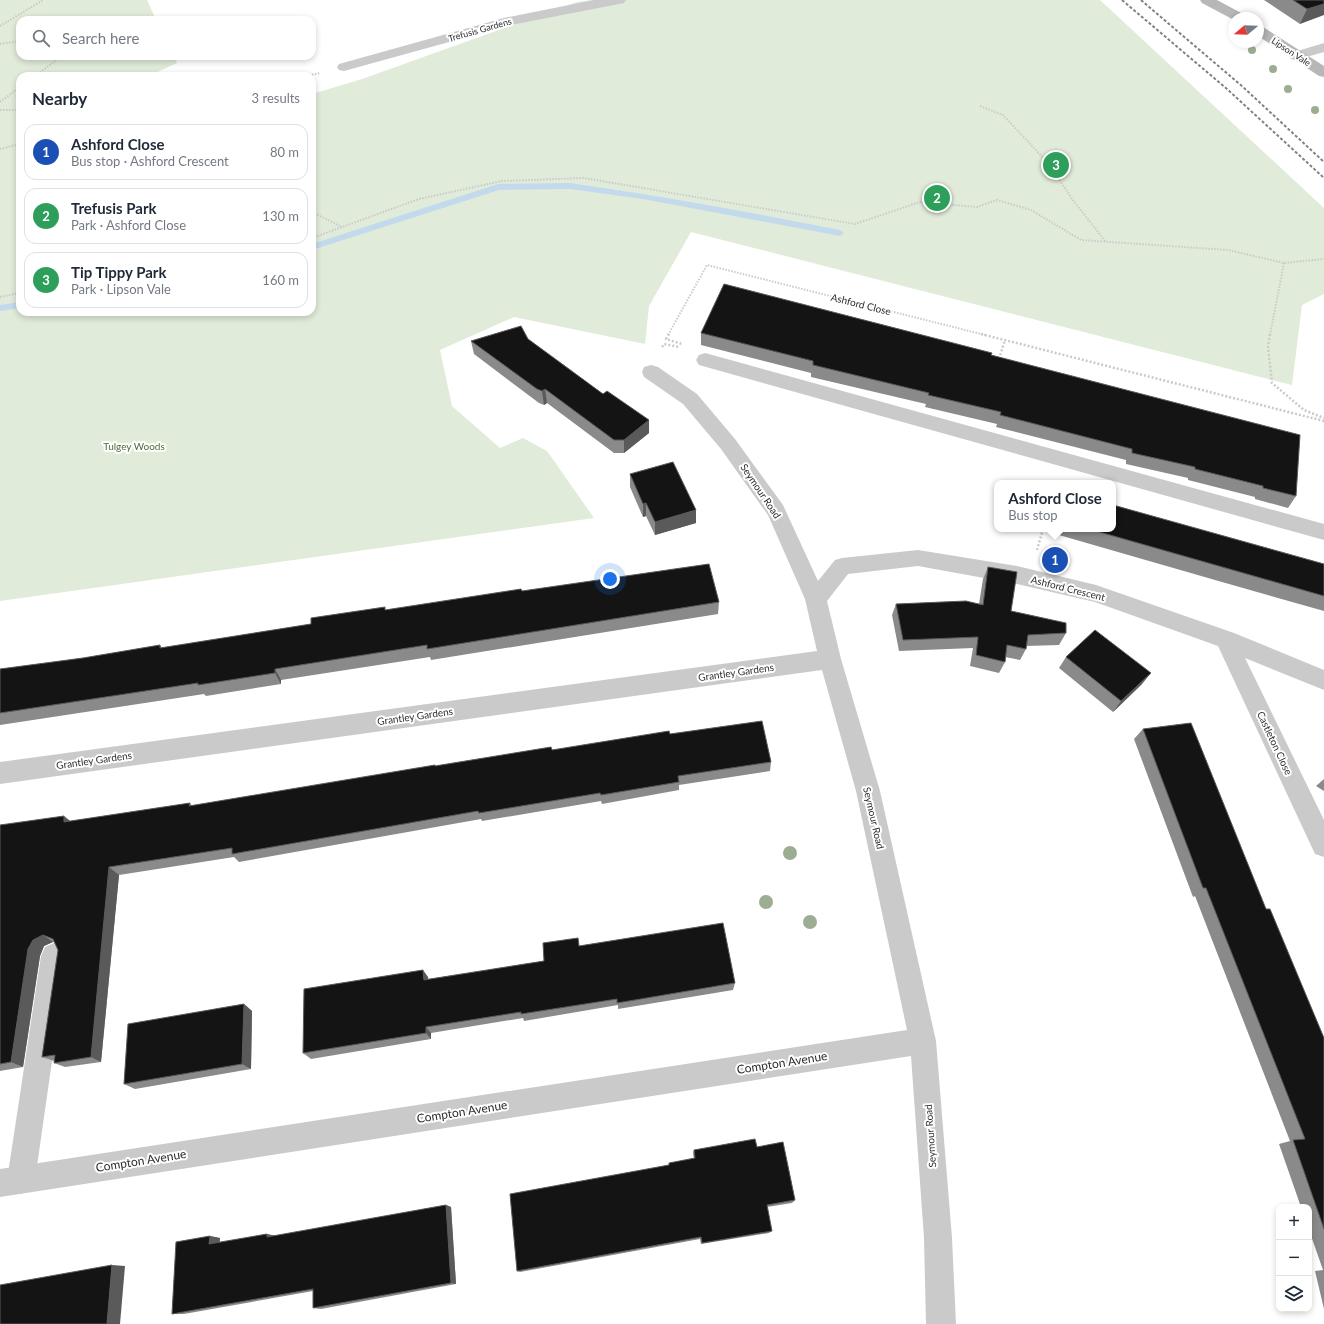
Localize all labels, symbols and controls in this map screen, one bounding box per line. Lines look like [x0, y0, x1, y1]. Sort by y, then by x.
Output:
north arrow [1228, 12, 1264, 48]
street label: Trefusis Gardens [447, 15, 513, 44]
search box [16, 16, 316, 60]
icon: search [30, 27, 52, 49]
text: Search here [62, 29, 139, 47]
street label: Lipson Vale [1270, 35, 1313, 68]
text: Nearby [32, 88, 87, 109]
text: 3 results [252, 90, 300, 106]
text: Ashford Close [71, 135, 165, 153]
text: 1 [42, 144, 50, 160]
text: 80 m [270, 144, 299, 160]
pin: 3 [1043, 150, 1069, 180]
text: Bus stop · Ashford Crescent [71, 153, 229, 169]
pin: 2 [924, 183, 950, 213]
text: Trefusis Park [71, 199, 157, 217]
text: 2 [42, 208, 50, 224]
text: 130 m [262, 208, 299, 224]
text: Park · Ashford Close [71, 217, 186, 233]
text: Tip Tippy Park [71, 263, 166, 281]
text: 3 [42, 272, 50, 288]
text: 160 m [262, 272, 299, 288]
text: Park · Lipson Vale [71, 281, 171, 297]
street label: Ashford Close [830, 291, 892, 317]
park label: Tulgey Woods [103, 440, 165, 452]
street label: Seymour Road [738, 461, 784, 521]
popup [994, 480, 1116, 532]
text: Ashford Close [1008, 489, 1102, 507]
text: Bus stop [1008, 507, 1058, 523]
pin: 1 [1042, 545, 1068, 575]
your location [600, 569, 620, 589]
street label: Ashford Crescent [1030, 573, 1107, 603]
street label: Grantley Gardens [697, 661, 775, 683]
street label: Grantley Gardens [376, 705, 454, 727]
street label: Castleton Close [1255, 709, 1295, 777]
street label: Grantley Gardens [55, 749, 133, 771]
street label: Seymour Road [861, 786, 887, 850]
street label: Compton Avenue [736, 1048, 828, 1077]
street label: Compton Avenue [416, 1097, 508, 1126]
street label: Seymour Road [922, 1104, 938, 1168]
street label: Compton Avenue [95, 1146, 187, 1175]
map controls [1276, 1204, 1312, 1312]
button: + [1276, 1204, 1312, 1240]
button: − [1276, 1240, 1312, 1276]
button: layers [1276, 1276, 1312, 1312]

